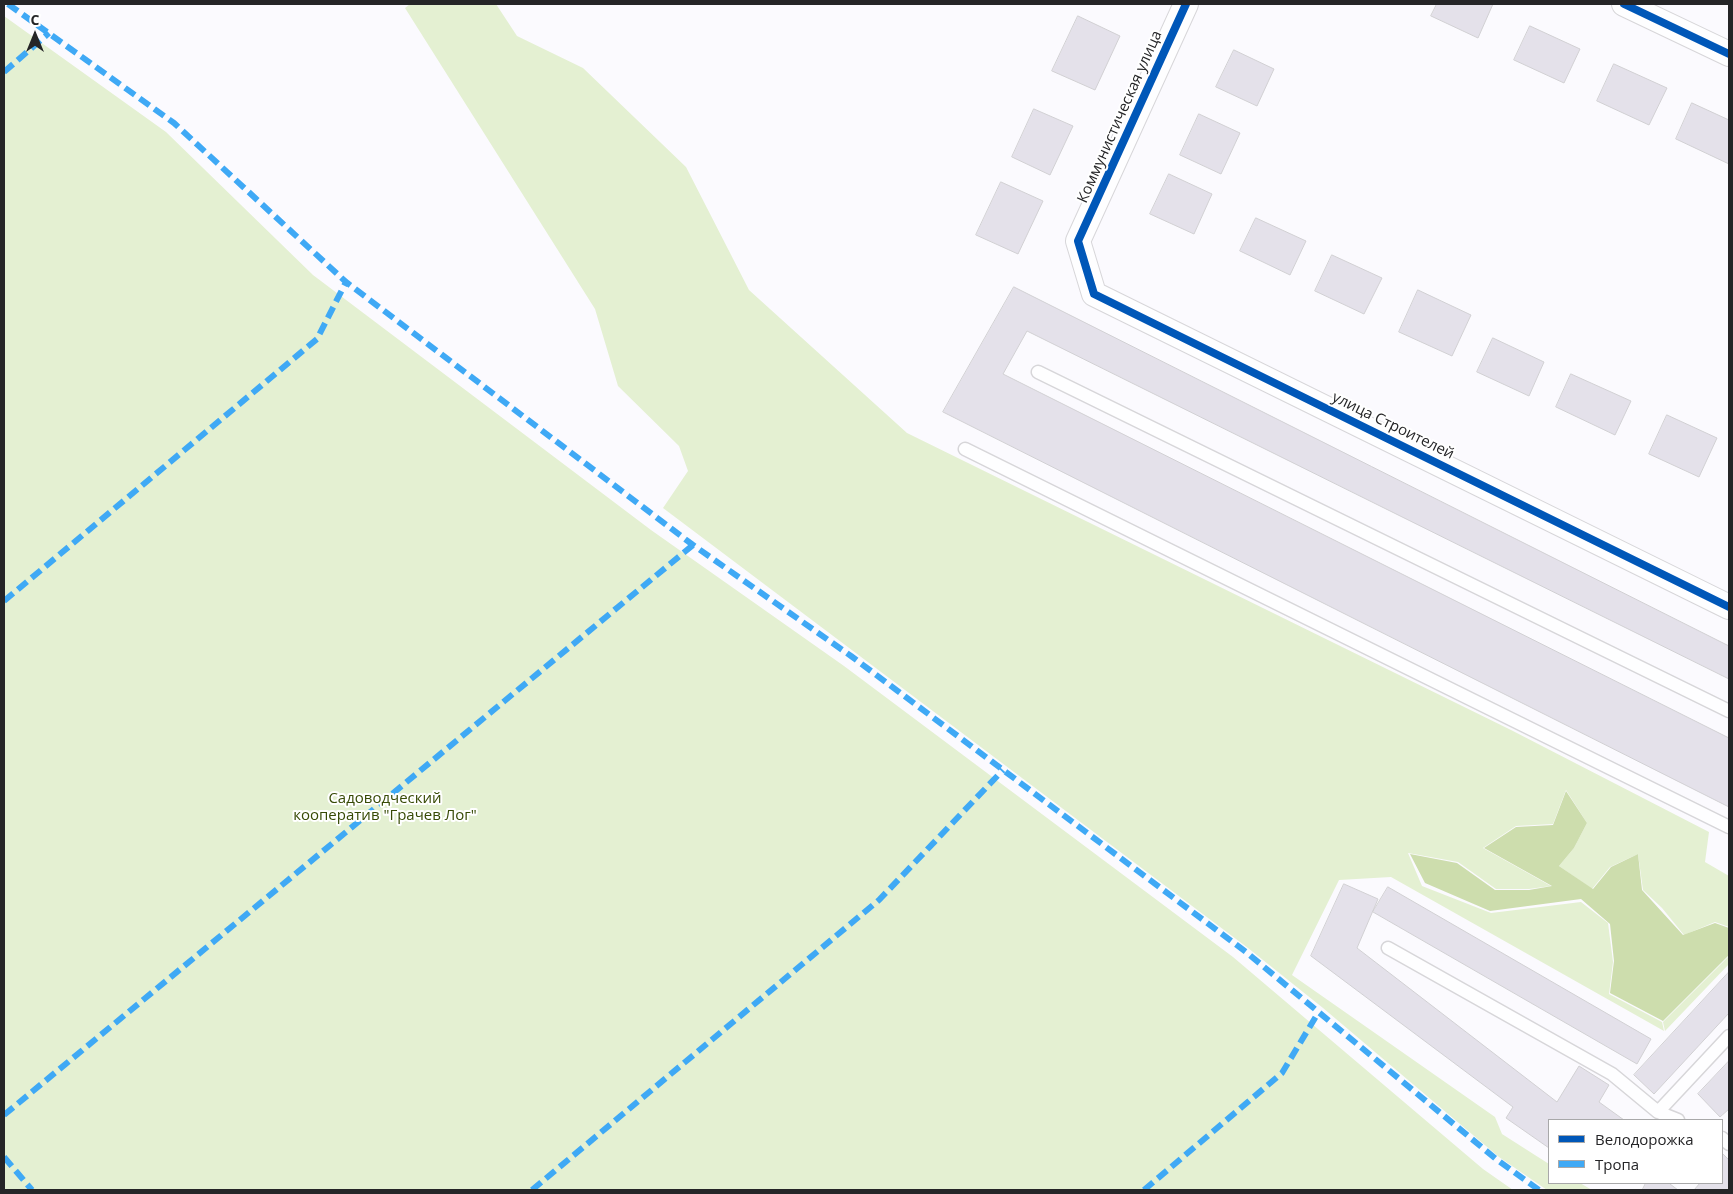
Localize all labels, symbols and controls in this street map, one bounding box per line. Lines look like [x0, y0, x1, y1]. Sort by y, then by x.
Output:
north arrow [10, 10, 60, 60]
text: С [31, 10, 39, 29]
street label: Коммунистическая улица [1074, 28, 1166, 206]
street label: улица Строителей [1329, 389, 1457, 463]
park label: Cадоводческий кооператив "Грачев Лог" [293, 790, 477, 825]
legend [1548, 1119, 1723, 1184]
text: Велодорожка [1595, 1129, 1694, 1149]
text: Тропа [1595, 1154, 1639, 1174]

